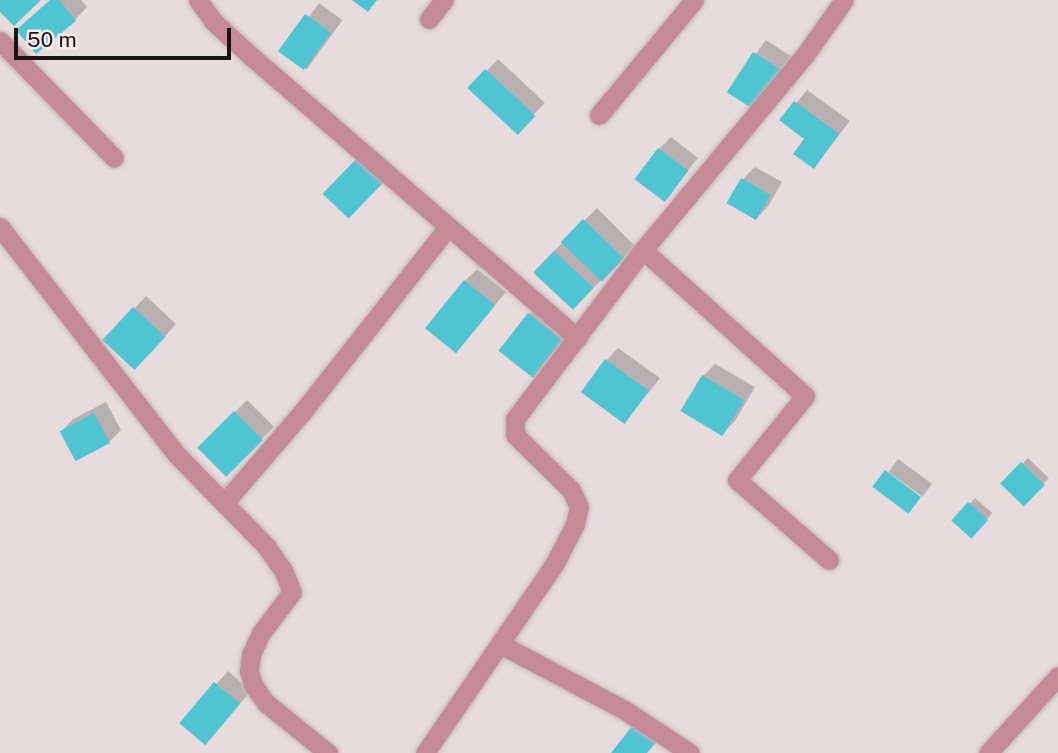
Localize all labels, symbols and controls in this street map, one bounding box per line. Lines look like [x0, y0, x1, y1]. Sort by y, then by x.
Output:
scale bar [18, 14, 234, 58]
text: 50 m [27, 27, 77, 52]

